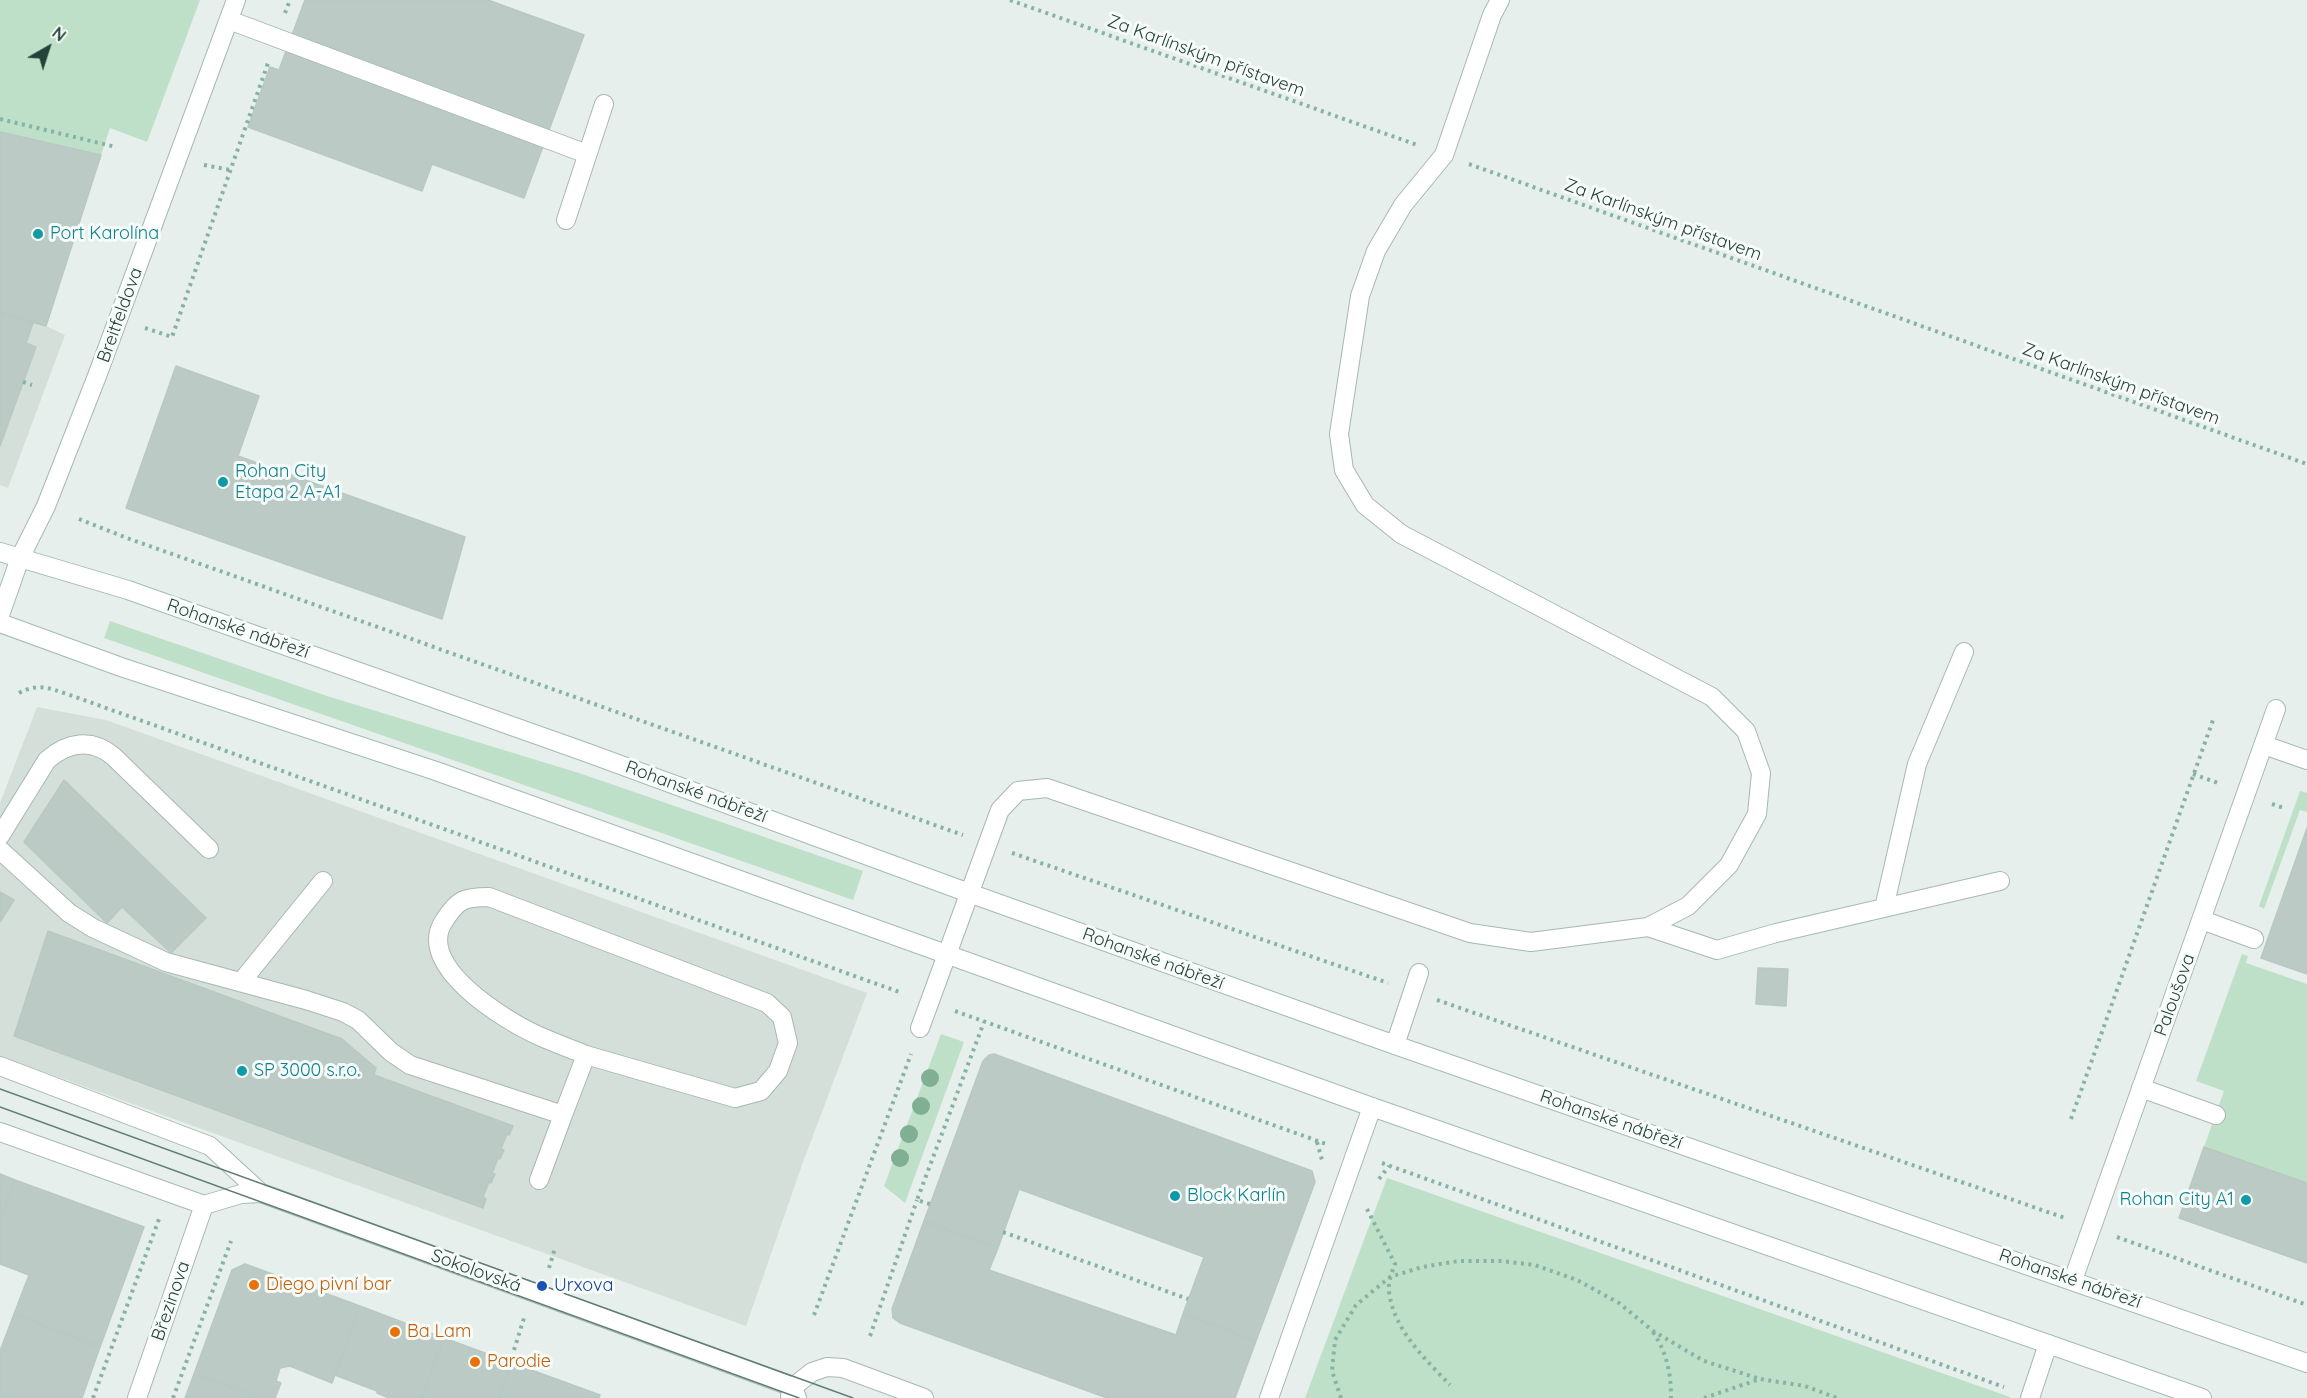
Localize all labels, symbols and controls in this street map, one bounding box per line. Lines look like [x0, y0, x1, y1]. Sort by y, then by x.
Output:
street label: Za Karlínským přístavem [1104, 10, 1308, 102]
north arrow [18, 18, 78, 78]
text: N [48, 23, 70, 45]
street label: Za Karlínským přístavem [1561, 174, 1765, 266]
place label: Port Karolína [50, 223, 159, 245]
marker: Port Karolína [31, 227, 45, 241]
street label: Breitfeldova [93, 264, 147, 366]
street label: Za Karlínským přístavem [2019, 338, 2223, 430]
place label: Rohan City Etapa 2 A-A1 [235, 461, 341, 504]
marker: Rohan City Etapa 2 A-A1 [216, 475, 230, 489]
street label: Rohanské nábřeží [164, 595, 312, 663]
street label: Rohanské nábřeží [622, 756, 770, 828]
street label: Rohanské nábřeží [1079, 923, 1227, 995]
street label: Paloušova [2150, 951, 2200, 1039]
place label: SP 3000 s.r.o. [254, 1060, 360, 1082]
marker: SP 3000 s.r.o. [235, 1064, 249, 1078]
street label: Rohanské nábřeží [1537, 1086, 1685, 1154]
place label: Block Karlín [1187, 1185, 1286, 1207]
marker: Block Karlín [1168, 1189, 1182, 1203]
place label: Rohan City A1 [2120, 1189, 2234, 1211]
marker: Rohan City A1 [2239, 1193, 2253, 1207]
street label: Sokolovská [428, 1245, 524, 1297]
street label: Rohanské nábřeží [1996, 1245, 2144, 1313]
street label: Březinova [147, 1258, 195, 1344]
place label: Diego pivní bar [266, 1274, 392, 1296]
place label: Urxova [554, 1275, 613, 1297]
marker: Diego pivní bar [247, 1278, 261, 1292]
marker: Urxova [535, 1279, 549, 1293]
place label: Ba Lam [407, 1321, 471, 1343]
marker: Ba Lam [388, 1325, 402, 1339]
place label: Parodie [487, 1351, 551, 1373]
marker: Parodie [468, 1355, 482, 1369]

